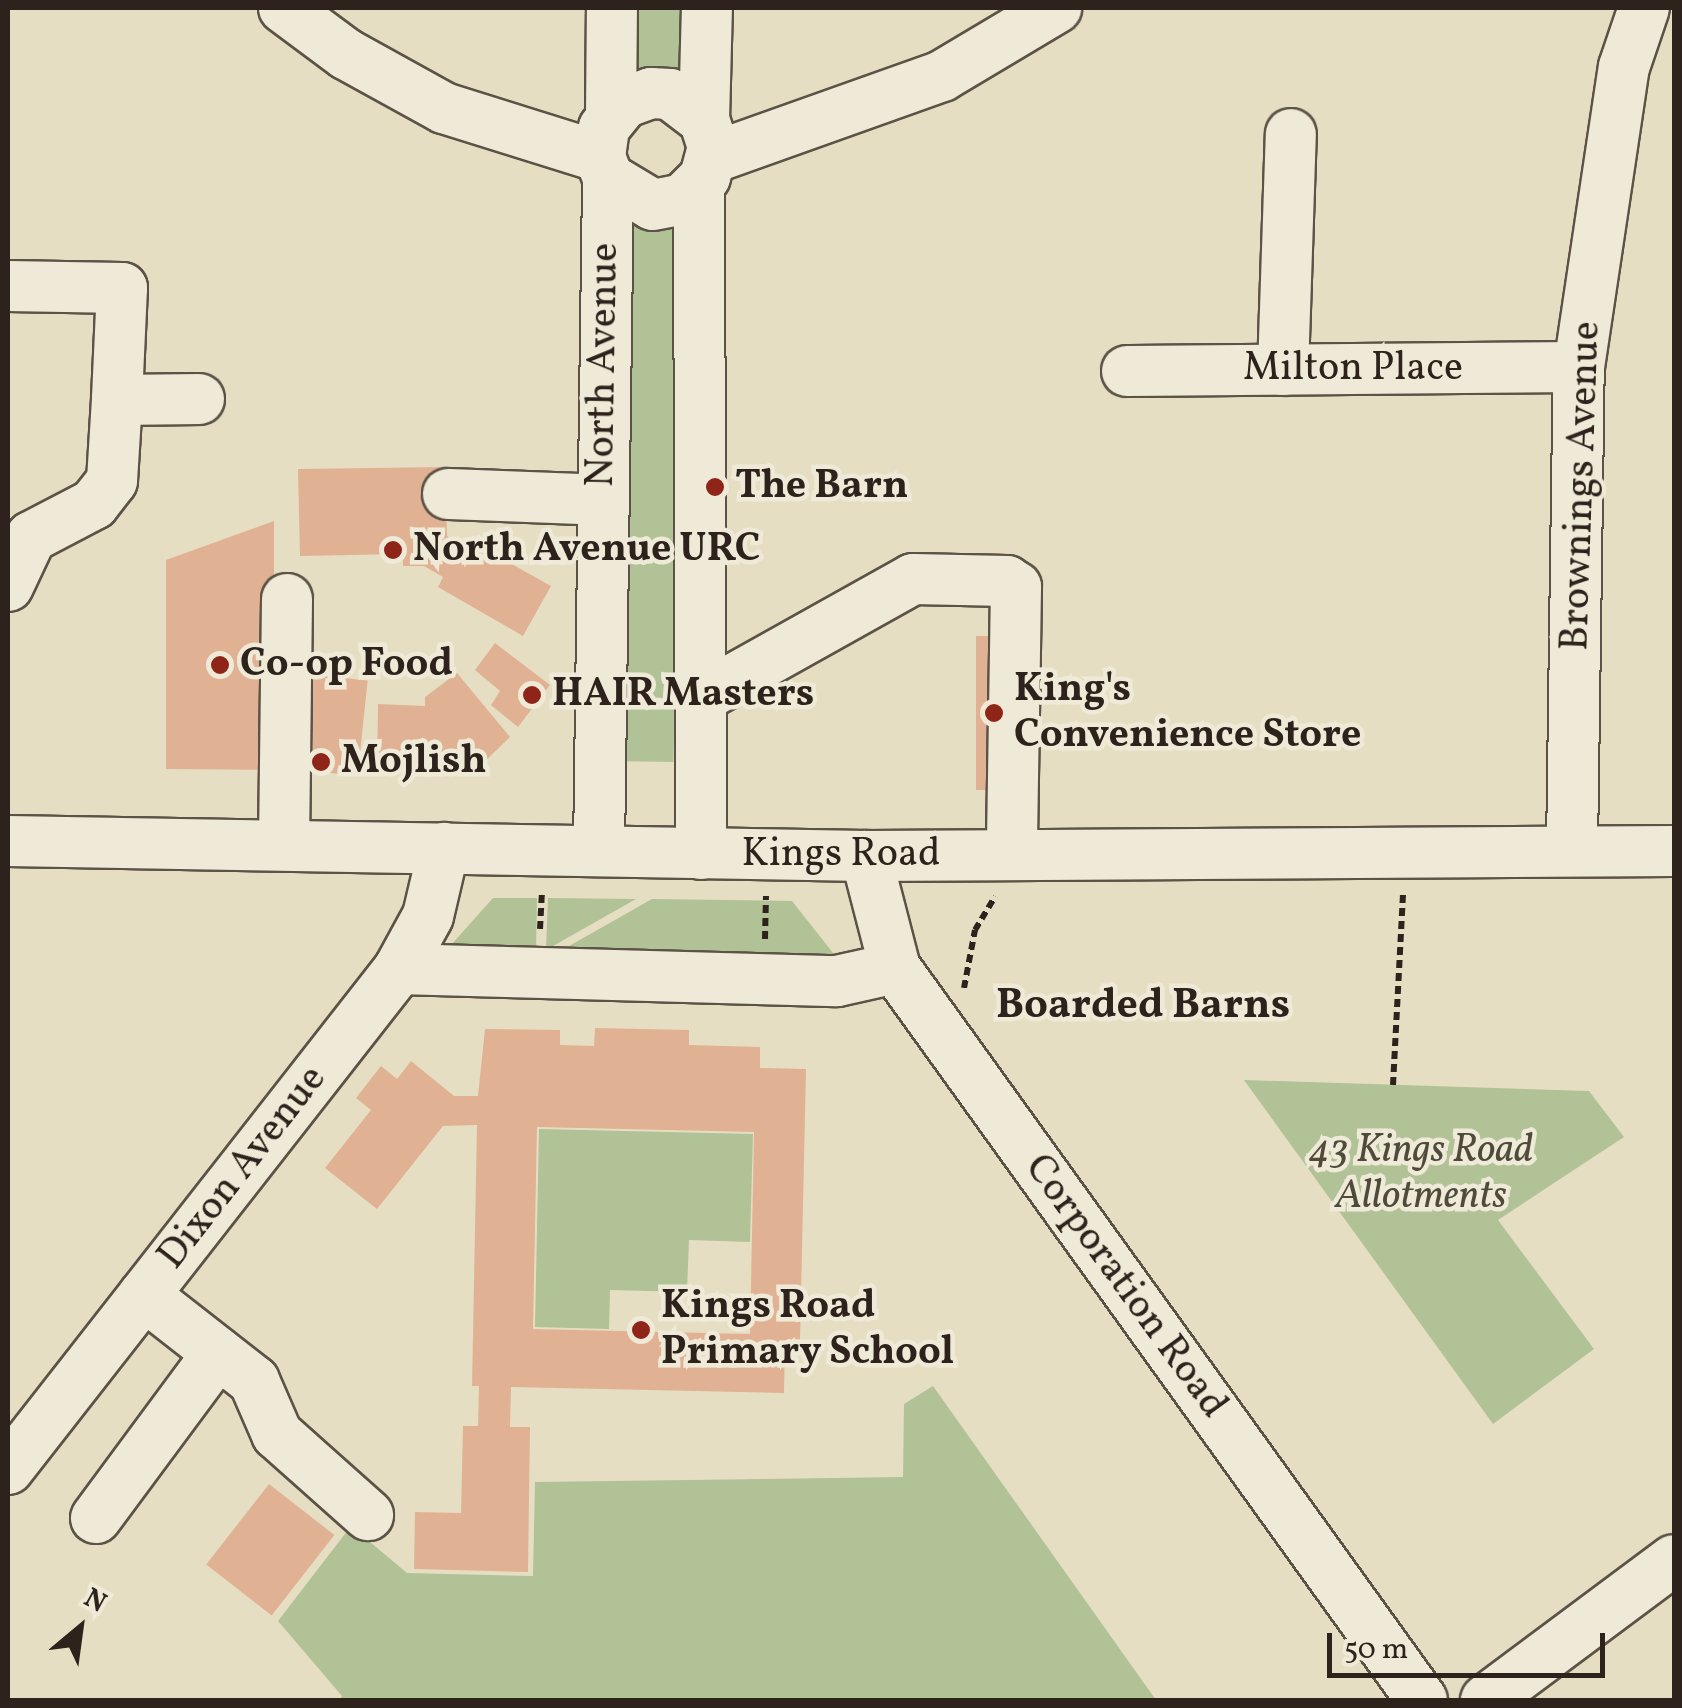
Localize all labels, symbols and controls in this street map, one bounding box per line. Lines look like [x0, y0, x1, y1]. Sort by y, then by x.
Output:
street label: North Avenue [578, 242, 630, 488]
street label: Brownings Avenue [1552, 320, 1612, 652]
street label: Milton Place [1243, 345, 1463, 393]
place label: The Barn [735, 463, 908, 511]
marker: The Barn [704, 476, 726, 498]
place label: North Avenue URC [413, 526, 761, 574]
marker: North Avenue URC [382, 539, 404, 561]
place label: Co-op Food [240, 641, 453, 689]
marker: Co-op Food [209, 654, 231, 676]
place label: King's Convenience Store [1014, 666, 1361, 760]
place label: HAIR Masters [552, 671, 814, 719]
marker: HAIR Masters [521, 684, 543, 706]
marker: King's Convenience Store [983, 702, 1005, 724]
place label: Mojlish [341, 738, 487, 786]
marker: Mojlish [310, 751, 332, 773]
street label: Kings Road [742, 831, 940, 879]
district label: Boarded Barns [996, 982, 1290, 1032]
street label: Dixon Avenue [149, 1057, 337, 1279]
park label: 43 Kings Road Allotments [1309, 1127, 1533, 1221]
street label: Corporation Road [1013, 1146, 1237, 1428]
place label: Kings Road Primary School [661, 1283, 955, 1377]
marker: Kings Road Primary School [630, 1319, 652, 1341]
north arrow [30, 1578, 130, 1678]
text: N [76, 1579, 113, 1623]
scale bar [1332, 1613, 1610, 1675]
text: 50 m [1344, 1629, 1408, 1671]

